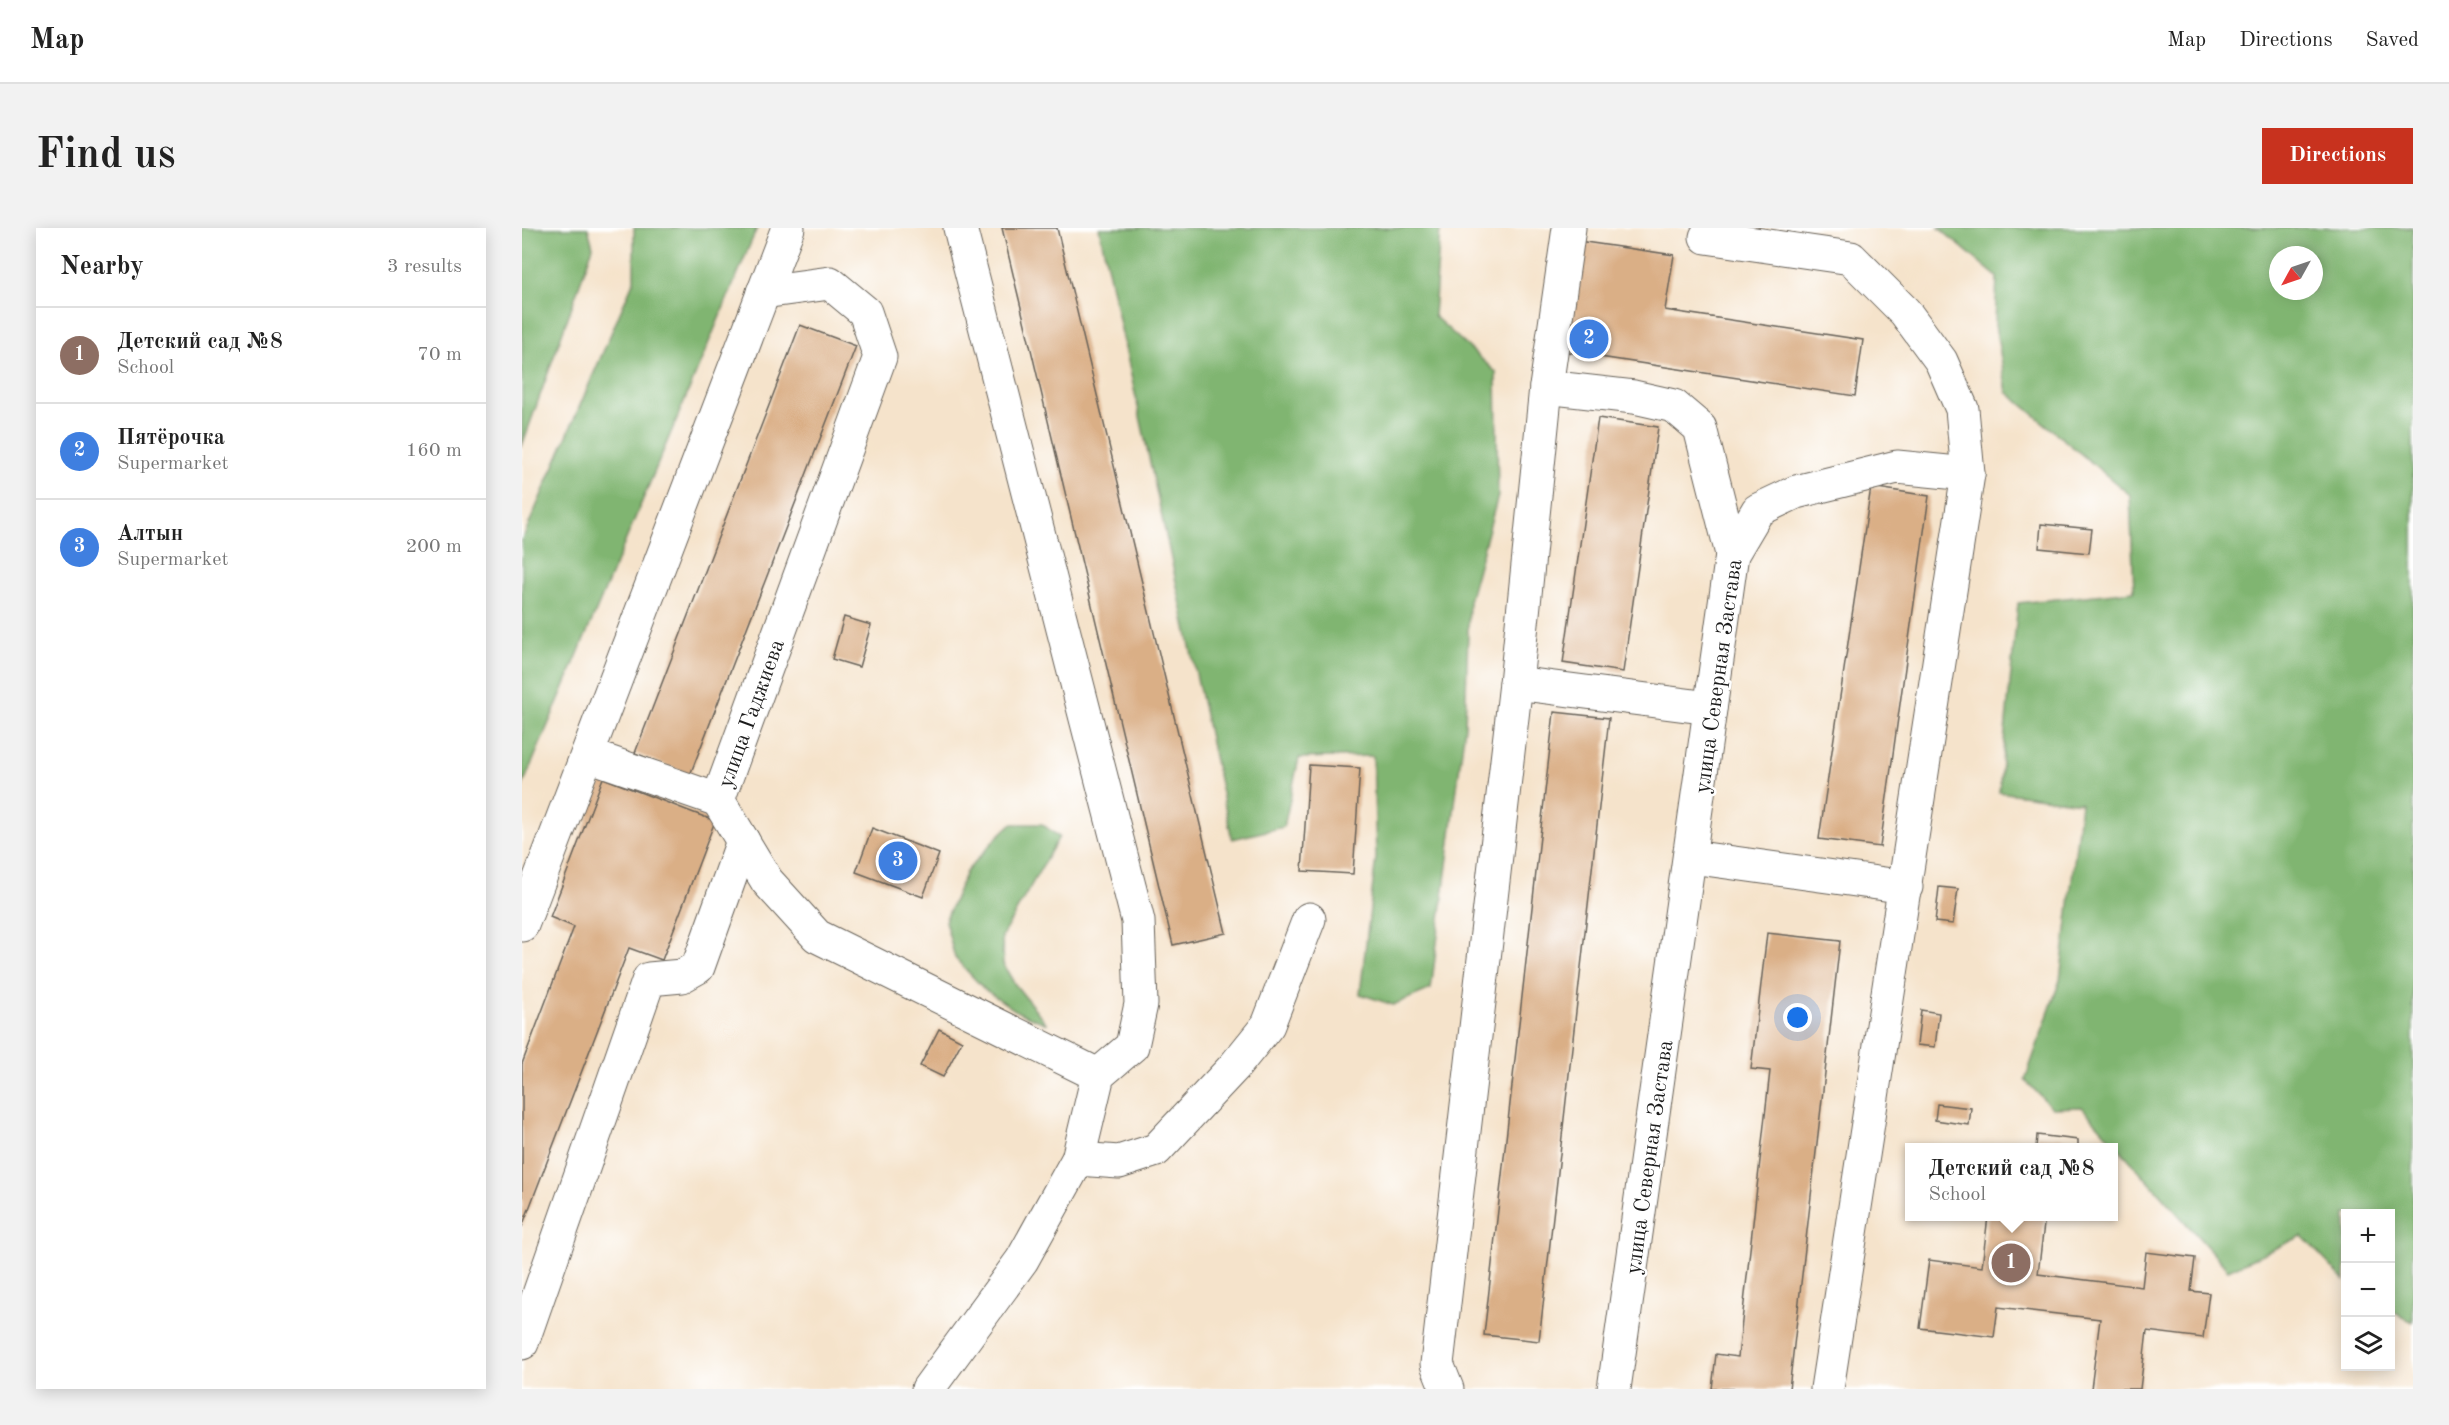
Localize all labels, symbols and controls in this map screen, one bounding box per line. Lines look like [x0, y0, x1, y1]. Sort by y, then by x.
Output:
text: Map [30, 27, 84, 55]
text: Map [2167, 30, 2206, 51]
text: Directions [2239, 30, 2333, 51]
text: Saved [2366, 30, 2419, 51]
button: Directions [2262, 128, 2413, 184]
text: Find us [36, 135, 175, 177]
north arrow [2269, 246, 2323, 300]
text: Nearby [60, 254, 144, 280]
text: 3 results [387, 257, 462, 277]
pin: 2 [1570, 316, 1608, 362]
text: Детский сад №8 [117, 331, 283, 353]
text: 1 [74, 345, 85, 365]
text: 70 m [417, 345, 462, 365]
text: School [117, 358, 174, 378]
text: Пятёрочка [117, 427, 225, 449]
text: 2 [74, 441, 85, 461]
text: 160 m [406, 441, 462, 461]
text: Supermarket [117, 454, 228, 474]
text: Алтын [117, 523, 183, 545]
text: 3 [74, 537, 85, 557]
text: 200 m [406, 537, 462, 557]
text: Supermarket [117, 550, 228, 570]
street label: улица Северная Застава [1692, 557, 1746, 795]
street label: улица Гаджиева [715, 636, 789, 791]
pin: 3 [878, 838, 917, 884]
your location [1783, 1003, 1812, 1032]
street label: улица Северная Застава [1623, 1038, 1677, 1276]
popup [1905, 1143, 2118, 1221]
text: Детский сад №8 [1929, 1158, 2094, 1180]
text: School [1929, 1185, 1986, 1205]
map controls [2341, 1209, 2395, 1371]
button: + [2341, 1209, 2395, 1263]
pin: 1 [1992, 1240, 2030, 1286]
button: − [2341, 1263, 2395, 1317]
button: layers [2341, 1317, 2395, 1371]

